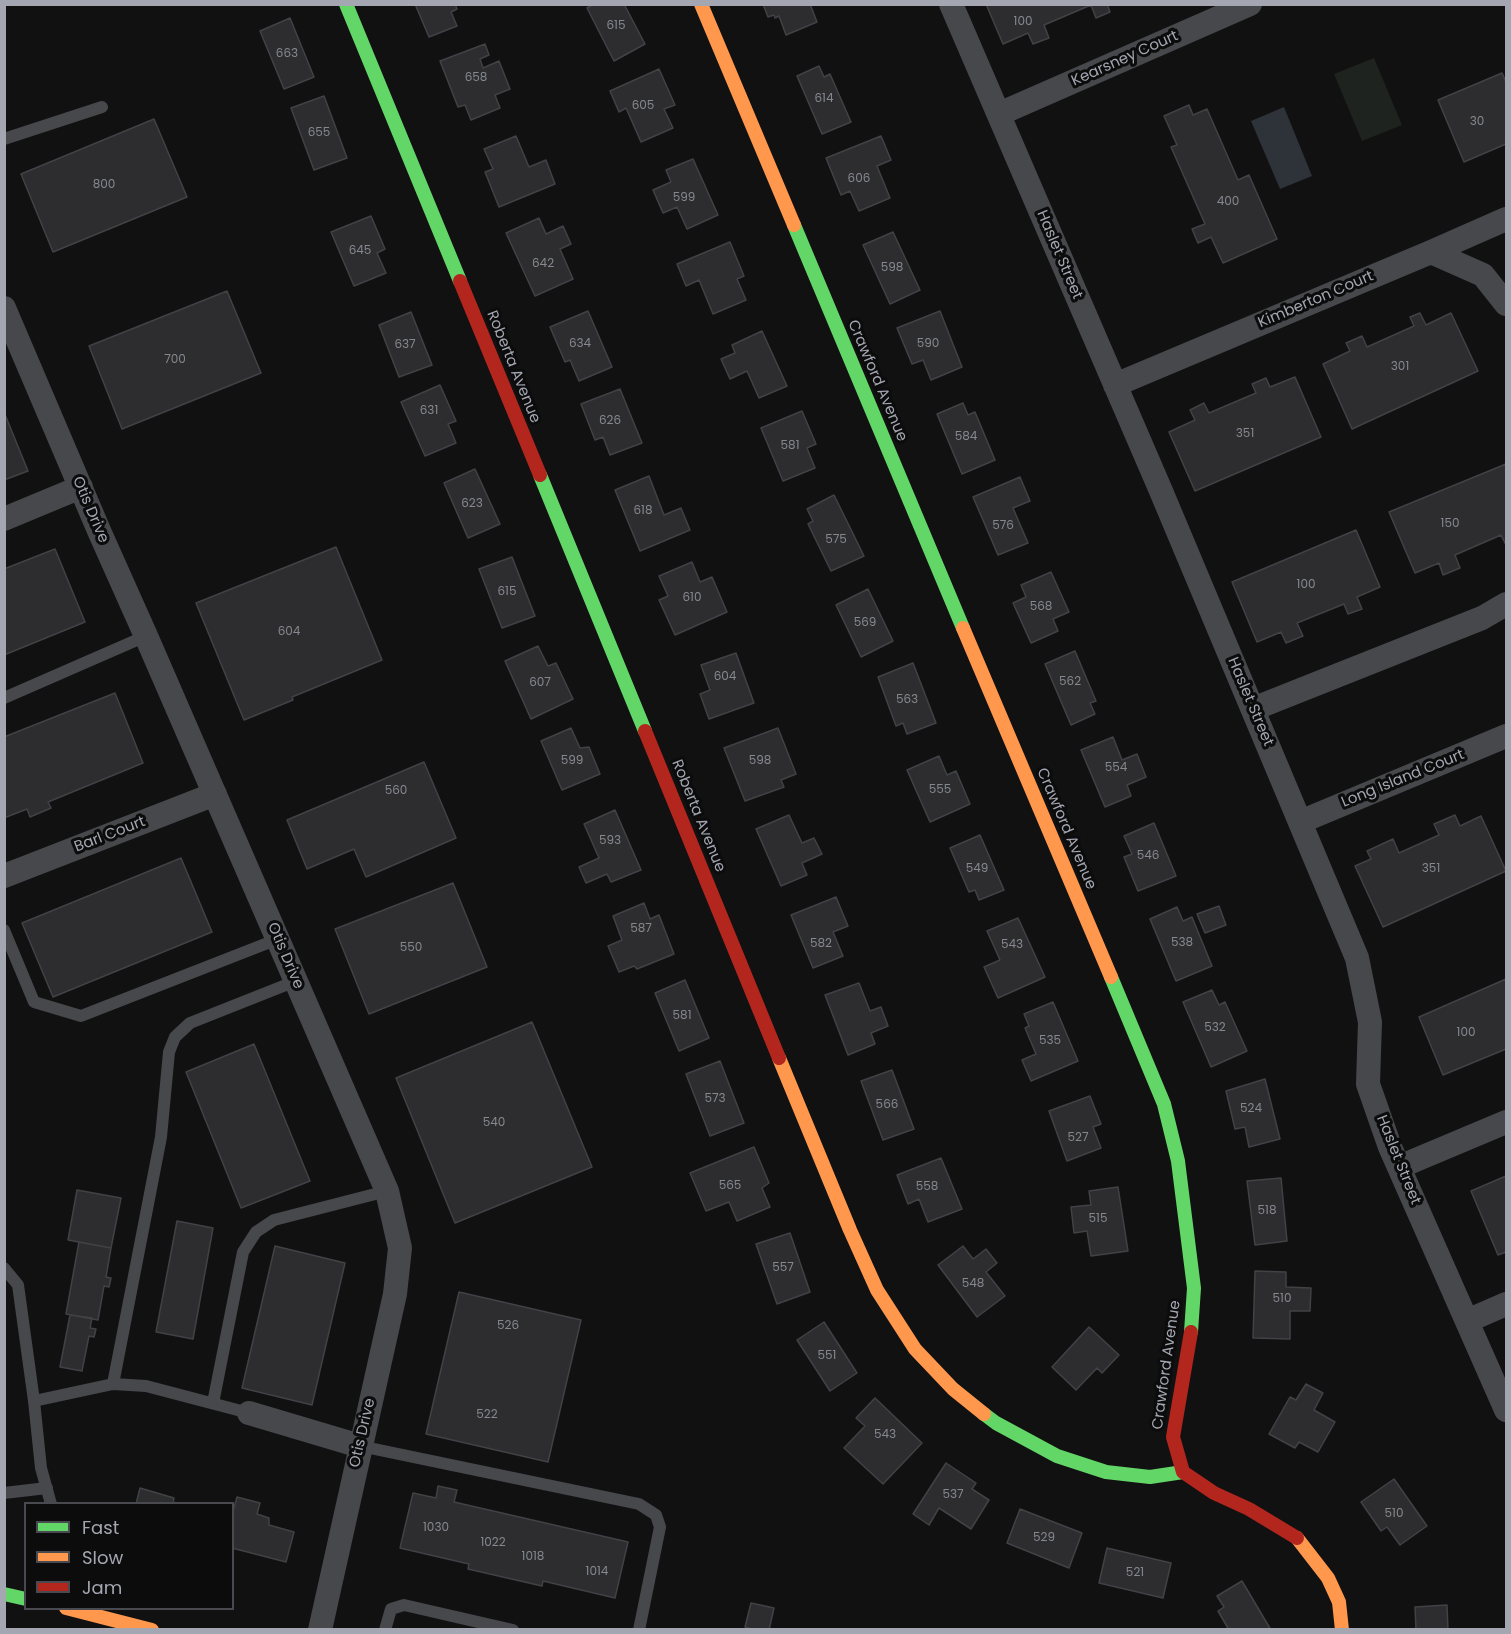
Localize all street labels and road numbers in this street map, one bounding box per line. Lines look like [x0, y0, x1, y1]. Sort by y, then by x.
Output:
street label: Kearsney Court [1069, 27, 1181, 91]
street label: Haslet Street [1032, 208, 1086, 302]
street label: Kimberton Court [1256, 268, 1376, 332]
street label: Roberta Avenue [482, 308, 544, 426]
street label: Crawford Avenue [843, 318, 911, 444]
street label: Otis Drive [68, 474, 112, 546]
street label: Haslet Street [1223, 655, 1277, 749]
street label: Long Island Court [1339, 746, 1467, 812]
street label: Roberta Avenue [667, 757, 729, 875]
street label: Crawford Avenue [1032, 766, 1100, 892]
street label: Barl Court [72, 813, 148, 857]
street label: Otis Drive [263, 920, 307, 992]
street label: Haslet Street [1372, 1113, 1424, 1207]
street label: Crawford Avenue [1149, 1299, 1185, 1431]
street label: Otis Drive [346, 1397, 380, 1469]

